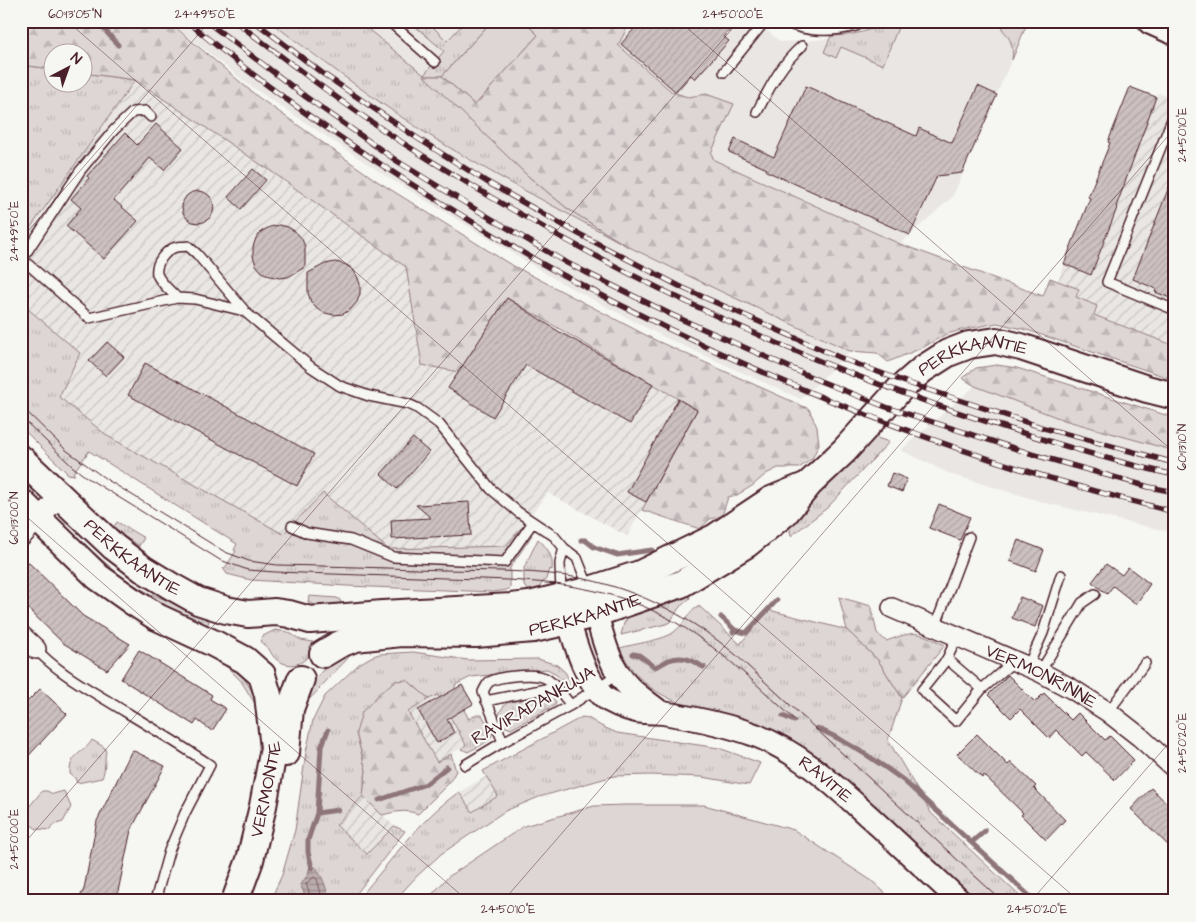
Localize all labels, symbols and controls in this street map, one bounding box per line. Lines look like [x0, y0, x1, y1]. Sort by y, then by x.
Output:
text: 60°13'05"N [48, 6, 102, 23]
text: 24°49'50"E [175, 6, 235, 23]
text: 24°50'00"E [703, 6, 763, 23]
north arrow [42, 42, 92, 92]
text: N [66, 49, 86, 70]
text: 24°50'10"E [1174, 108, 1191, 162]
text: 24°49'50"E [6, 201, 23, 261]
street label: PERKKAANTIE [913, 328, 1031, 382]
text: 60°13'10"N [1174, 423, 1191, 470]
text: 60°13'00"N [6, 491, 23, 544]
street label: PERKKAANTIE [78, 513, 186, 602]
street label: PERKKAANTIE [526, 587, 645, 643]
street label: VERMONRINNE [981, 638, 1102, 715]
street label: RAVIRADANKUJA [467, 660, 600, 751]
text: 24°50'20"E [1174, 713, 1191, 773]
street label: VERMONTIE [244, 740, 287, 840]
street label: RAVITIE [793, 750, 858, 809]
text: 24°50'00"E [6, 809, 23, 869]
text: 24°50'10"E [481, 901, 535, 918]
text: 24°50'20"E [1007, 901, 1067, 918]

